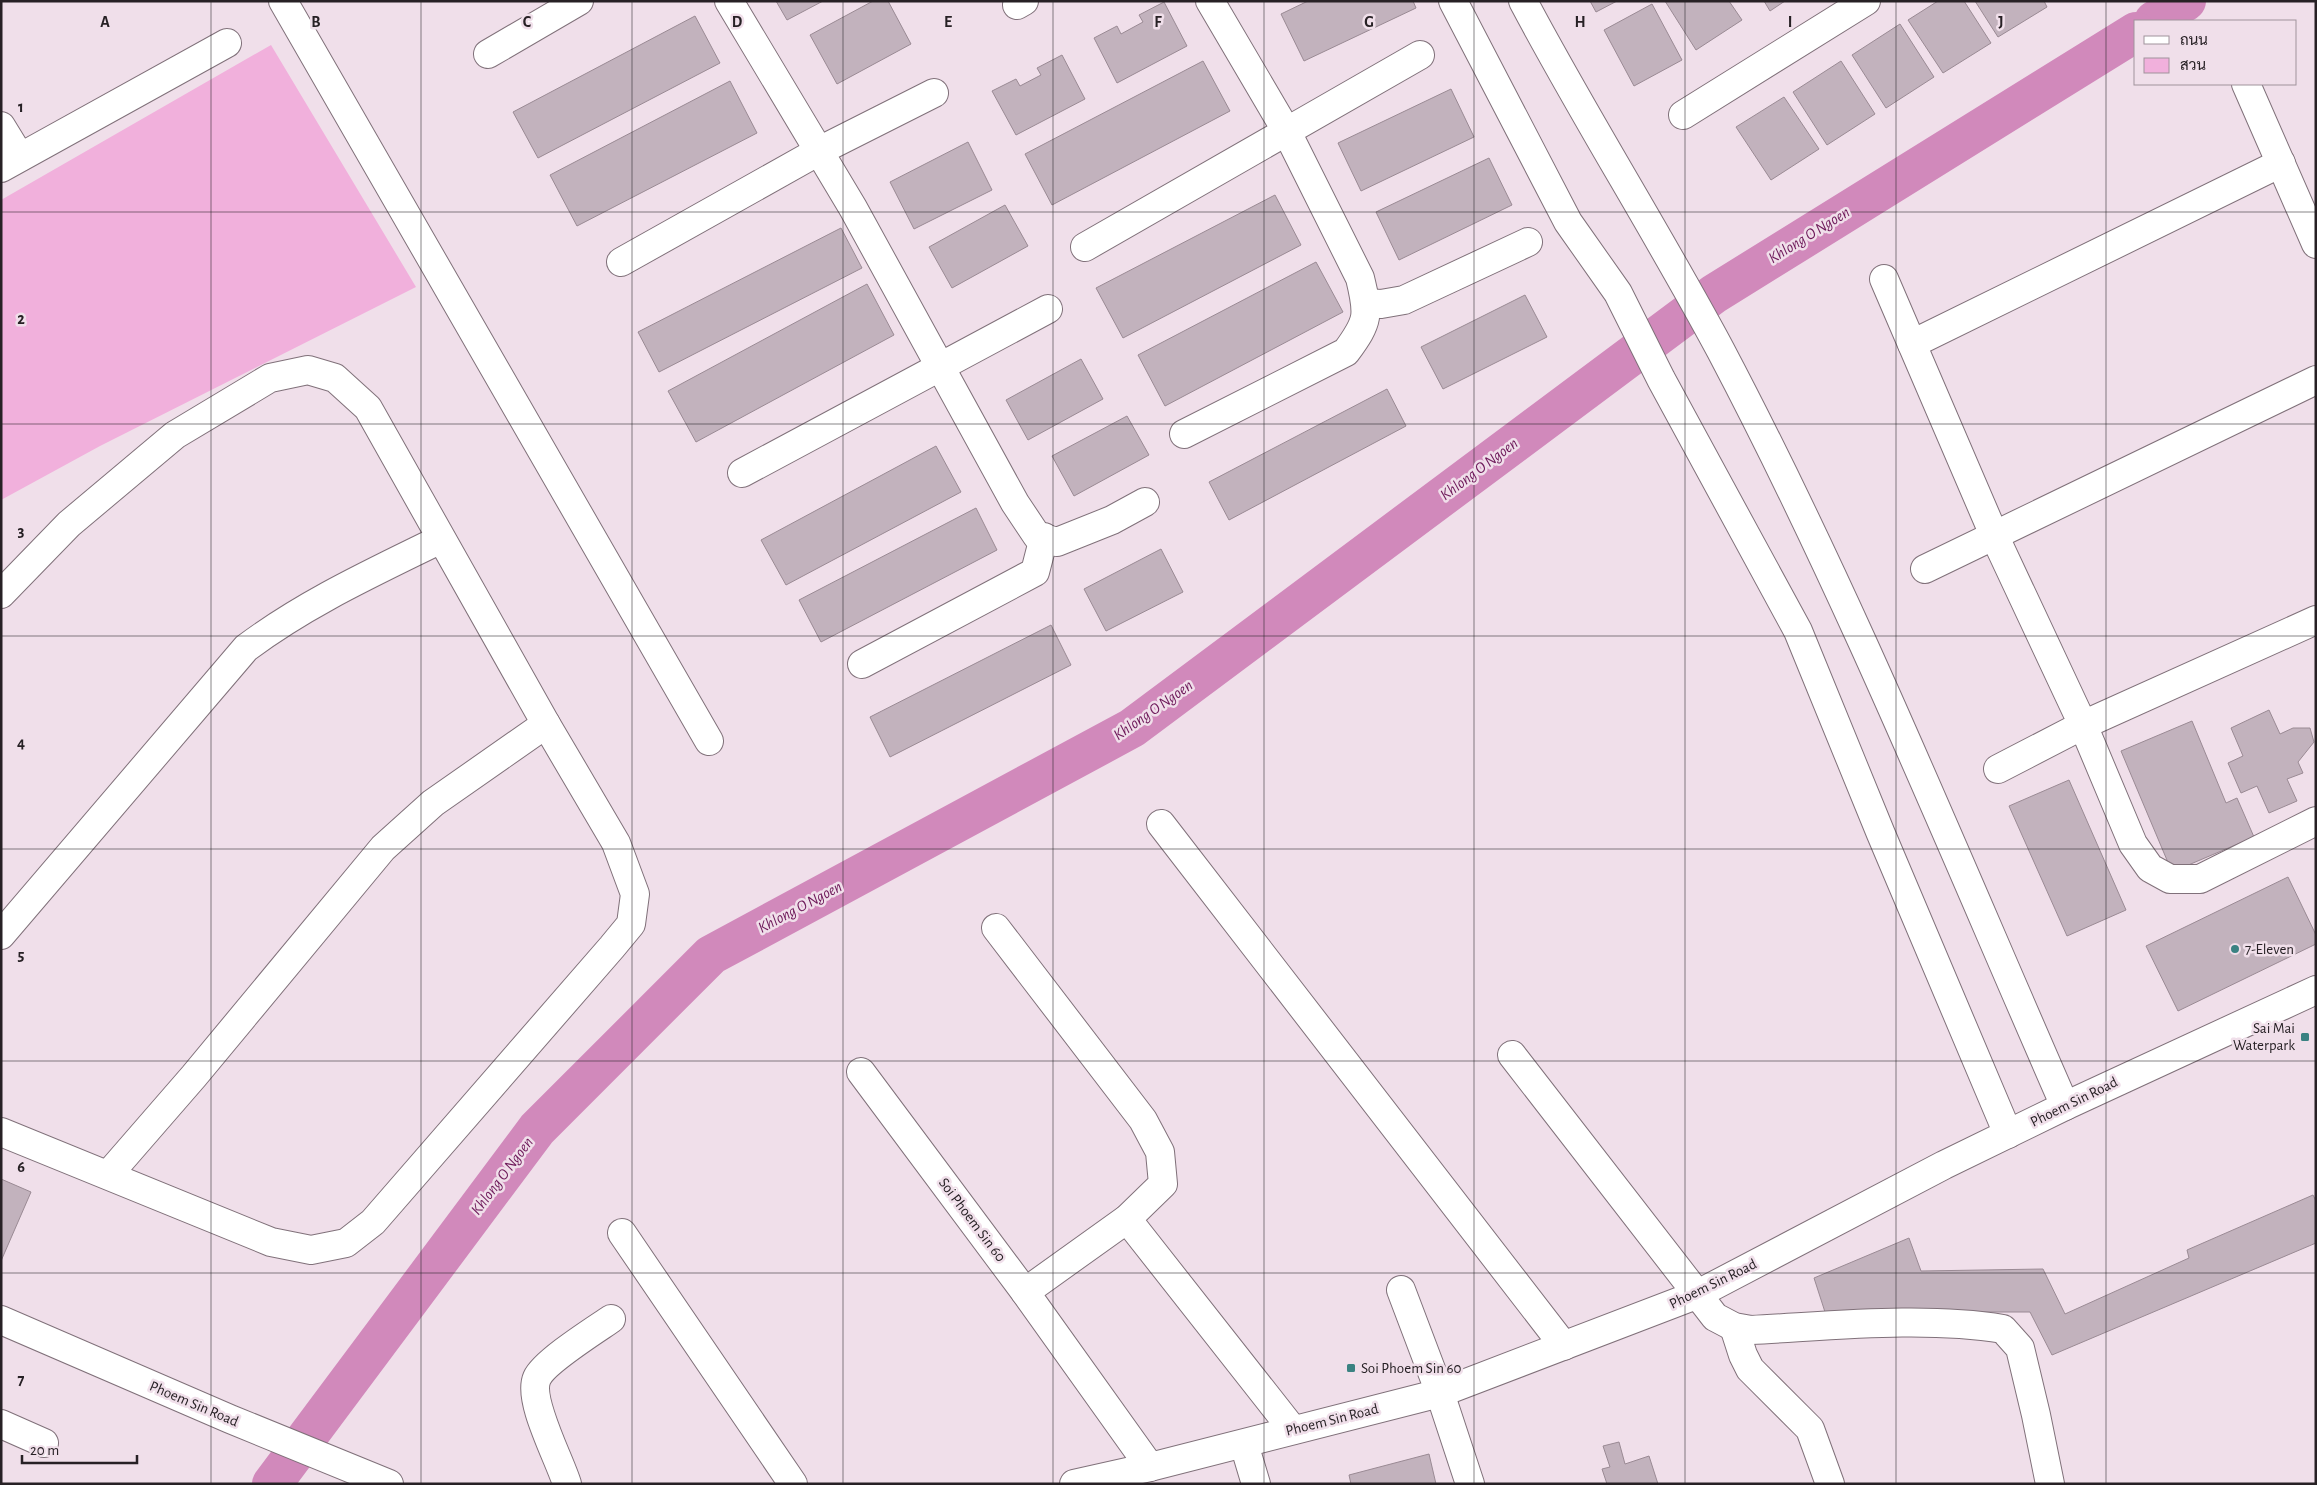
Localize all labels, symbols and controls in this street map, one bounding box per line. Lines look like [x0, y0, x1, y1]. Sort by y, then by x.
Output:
text: A [100, 14, 110, 30]
text: B [311, 14, 321, 30]
text: C [523, 14, 532, 30]
text: D [732, 14, 743, 30]
text: E [944, 14, 952, 30]
text: F [1154, 14, 1162, 30]
text: G [1364, 14, 1374, 30]
text: H [1574, 14, 1586, 30]
text: I [1788, 14, 1792, 30]
text: J [1998, 14, 2004, 30]
legend [2134, 20, 2297, 85]
text: ถนน [2180, 33, 2208, 48]
text: สวน [2180, 58, 2206, 73]
text: 1 [18, 99, 24, 115]
water label: Khlong O Ngoen [1766, 204, 1852, 266]
text: 2 [17, 311, 25, 327]
water label: Khlong O Ngoen [1437, 435, 1521, 503]
text: 3 [18, 523, 25, 539]
water label: Khlong O Ngoen [1111, 677, 1195, 743]
text: 4 [17, 735, 25, 751]
water label: Khlong O Ngoen [755, 878, 845, 936]
place label: 7-Eleven [2245, 942, 2294, 957]
marker: 7-Eleven [2229, 943, 2241, 955]
text: 5 [18, 947, 25, 963]
place label: Sai Mai Waterpark [2233, 1021, 2295, 1053]
marker: Sai Mai Waterpark [2299, 1031, 2311, 1043]
street label: Phoem Sin Road [2028, 1074, 2120, 1130]
water label: Khlong O Ngoen [468, 1134, 536, 1218]
text: 6 [17, 1159, 25, 1175]
street label: Soi Phoem Sin 60 [936, 1175, 1008, 1265]
street label: Phoem Sin Road [1667, 1256, 1759, 1312]
place label: Soi Phoem Sin 60 [1361, 1361, 1462, 1376]
marker: Soi Phoem Sin 60 [1345, 1362, 1357, 1374]
text: 7 [18, 1372, 25, 1388]
street label: Phoem Sin Road [147, 1379, 241, 1430]
street label: Phoem Sin Road [1284, 1401, 1380, 1439]
scale bar [22, 1432, 138, 1464]
text: 20 m [30, 1443, 59, 1458]

